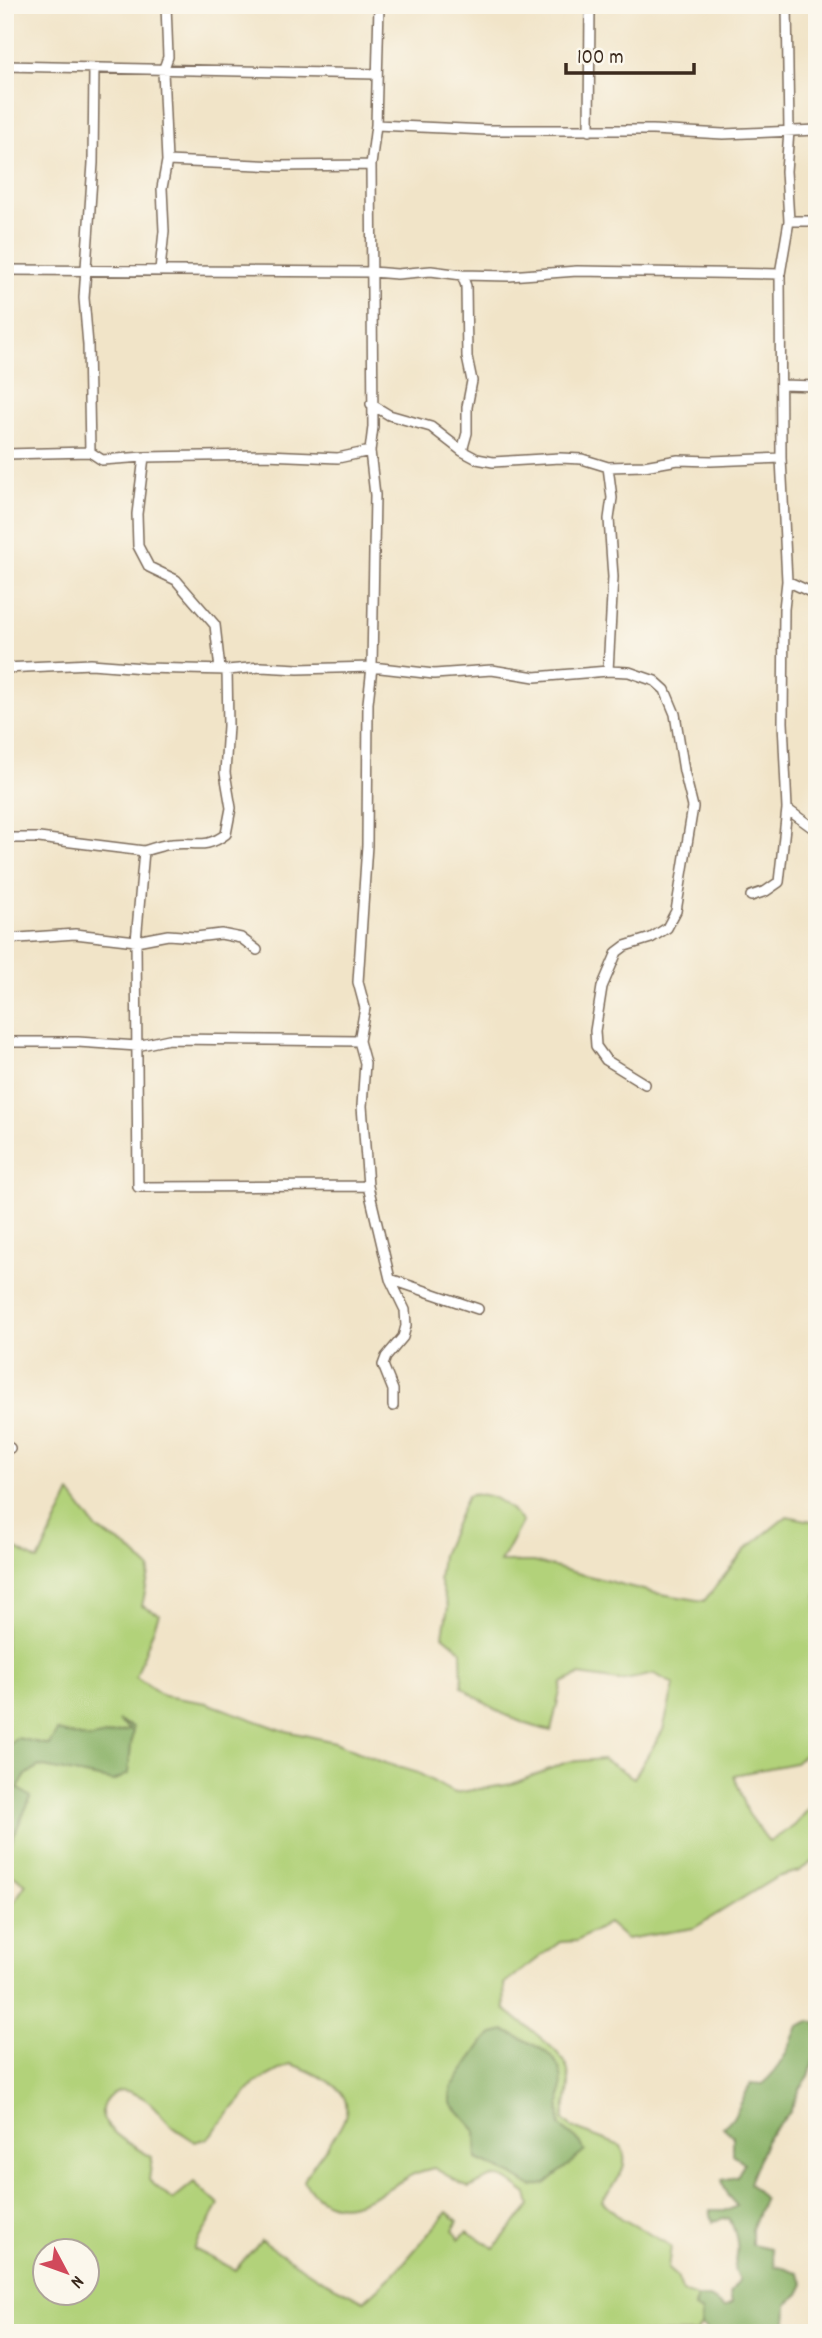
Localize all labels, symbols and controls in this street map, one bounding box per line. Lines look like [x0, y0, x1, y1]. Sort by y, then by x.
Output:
scale bar [566, 32, 694, 76]
text: 100 m [577, 44, 624, 74]
north arrow [32, 2236, 102, 2306]
text: N [63, 2268, 89, 2293]

